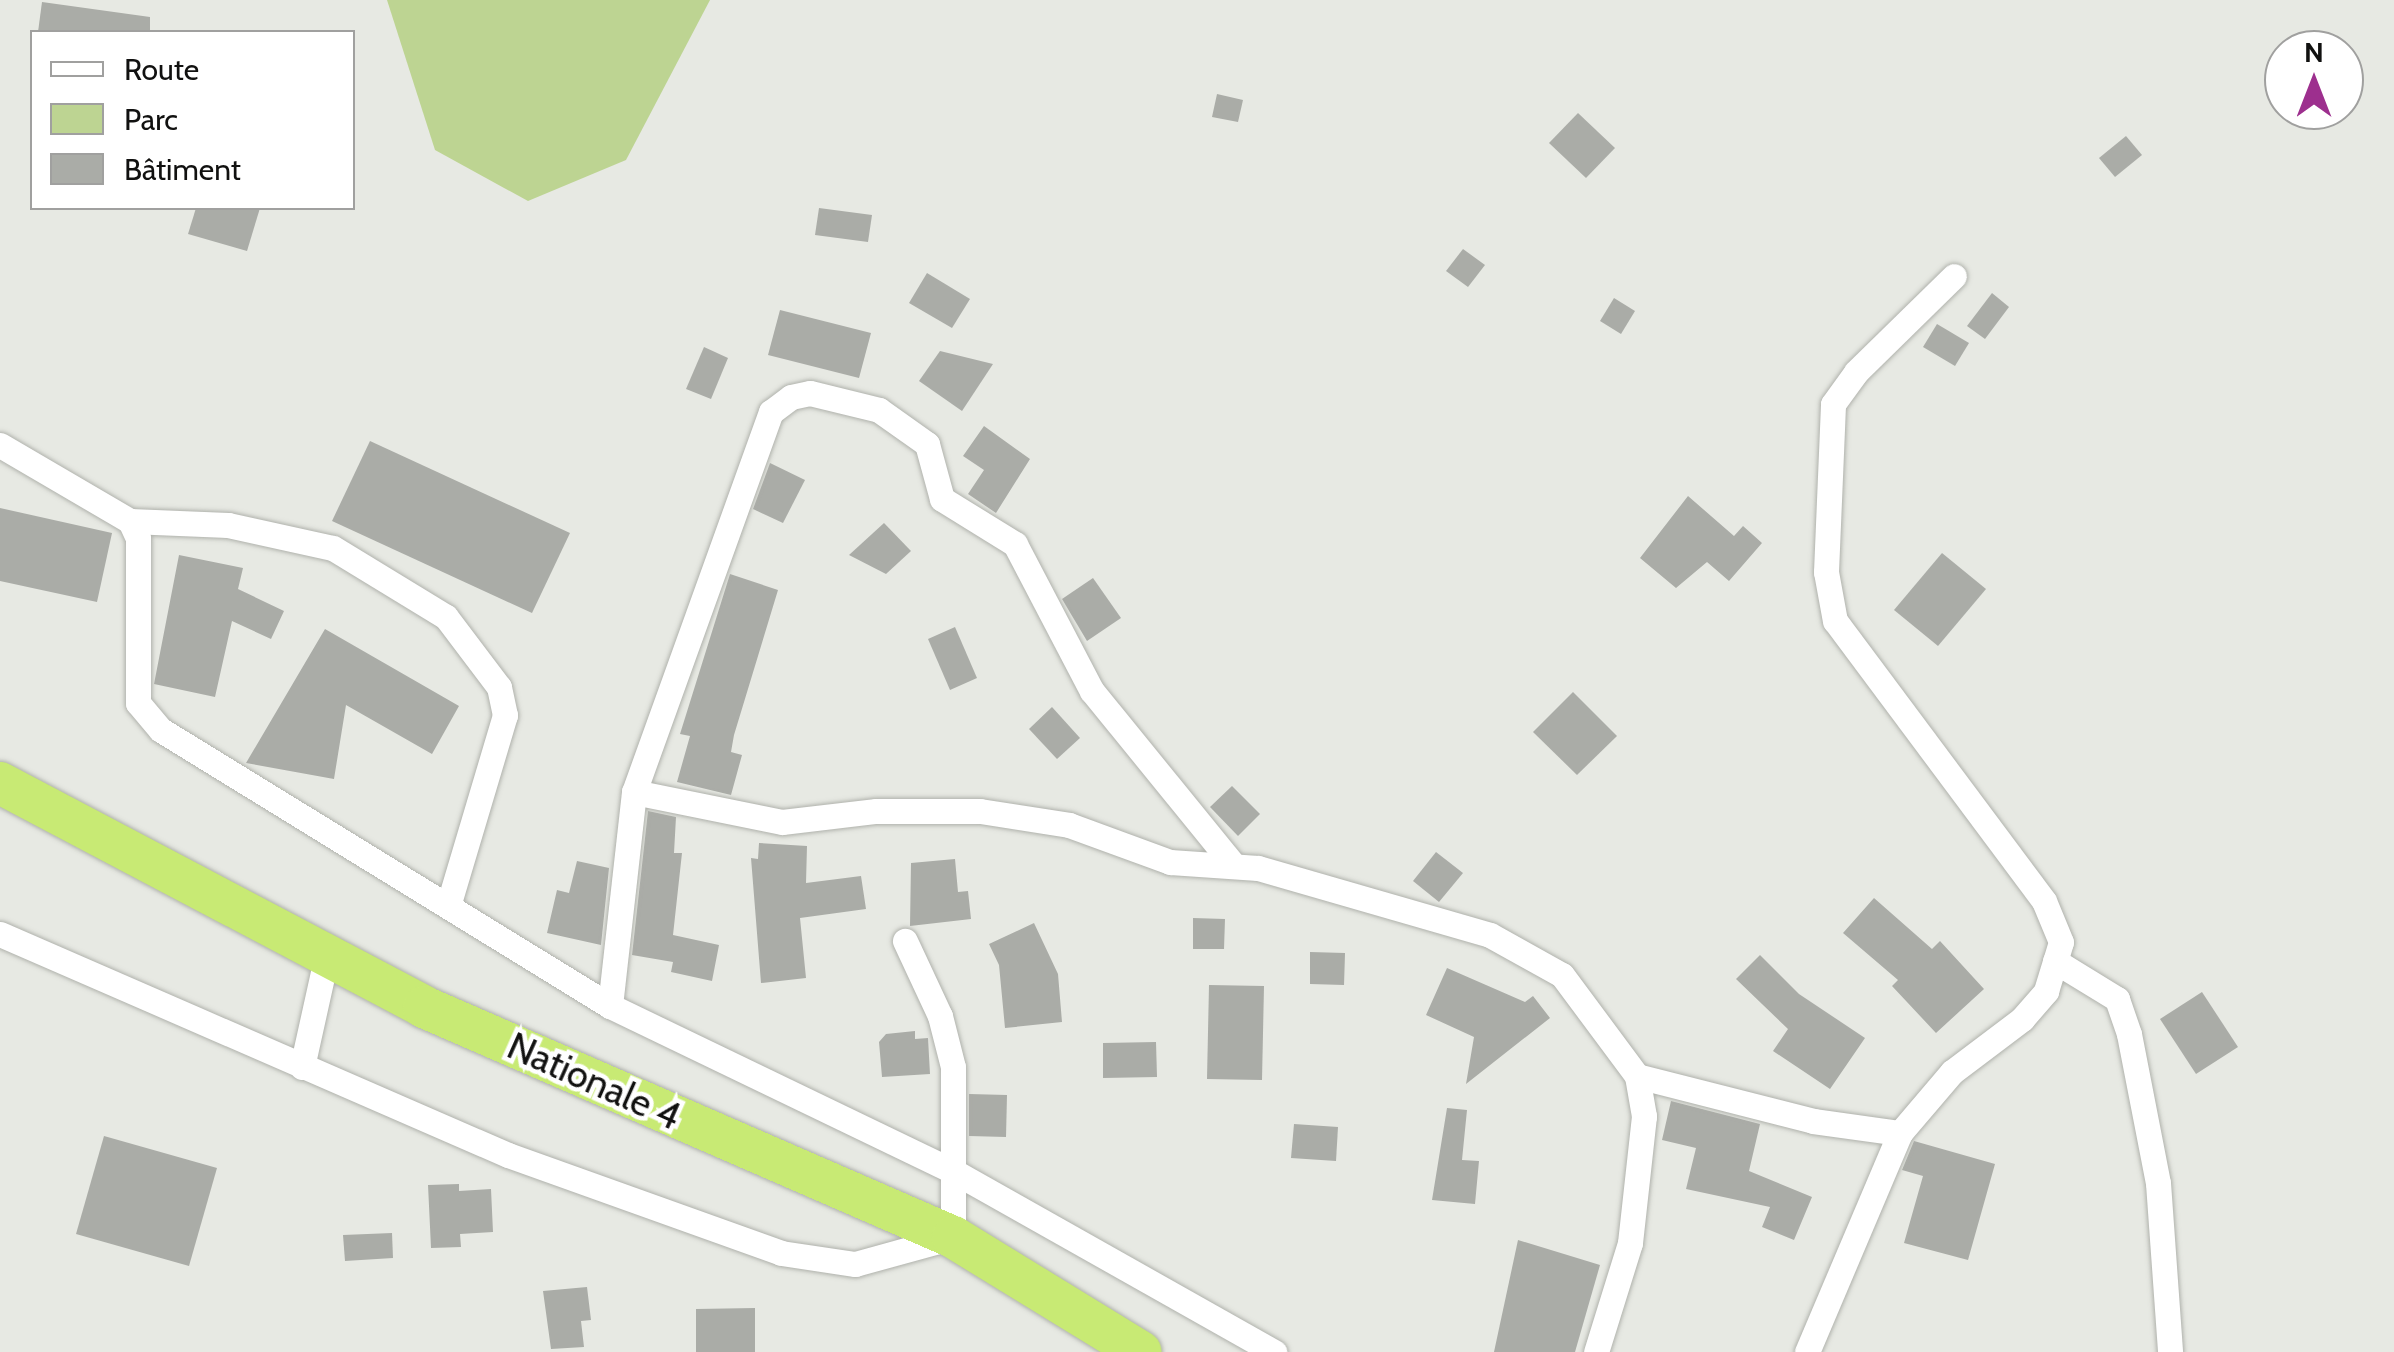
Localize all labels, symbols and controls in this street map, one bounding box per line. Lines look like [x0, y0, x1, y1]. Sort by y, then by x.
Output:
legend [30, 30, 355, 210]
north arrow [2264, 30, 2364, 130]
text: N [2304, 35, 2324, 69]
text: Route [124, 51, 199, 88]
text: Parc [124, 101, 178, 138]
text: Bâtiment [124, 151, 241, 188]
street label: Nationale 4 [501, 1023, 687, 1139]

